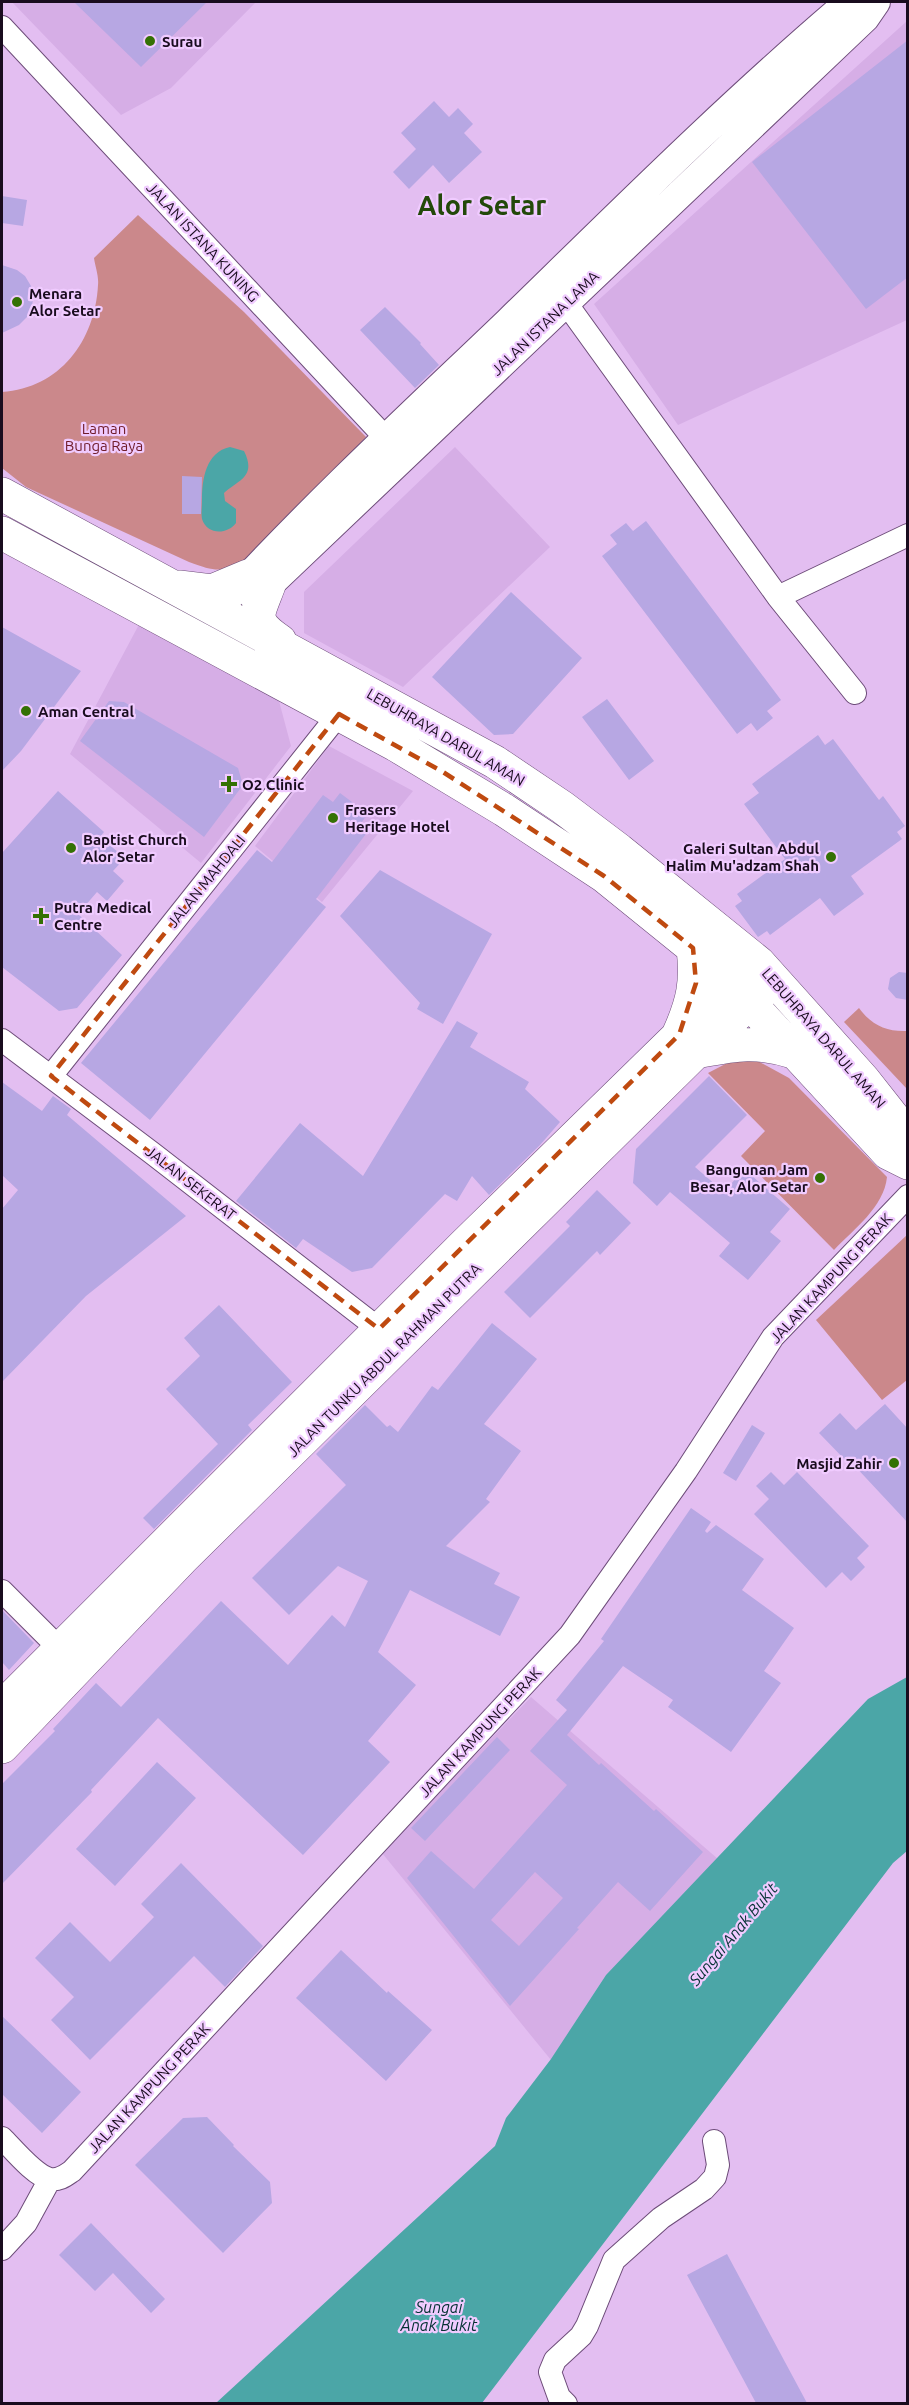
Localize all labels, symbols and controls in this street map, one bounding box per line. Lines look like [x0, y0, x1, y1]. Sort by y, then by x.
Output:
place label: Surau [162, 33, 202, 50]
marker: Surau [143, 34, 157, 48]
street label: JALAN ISTANA KUNING [143, 179, 263, 305]
district label: Alor Setar [418, 190, 546, 220]
street label: JALAN ISTANA LAMA [488, 267, 602, 379]
place label: Menara Alor Setar [29, 285, 101, 319]
marker: Menara Alor Setar [10, 295, 24, 309]
park label: Laman Bunga Raya [65, 420, 143, 454]
street label: LEBUHRAYA DARUL AMAN [364, 685, 528, 789]
place label: Aman Central [38, 703, 134, 720]
marker: Aman Central [19, 704, 33, 718]
marker: O2 Clinic [220, 775, 238, 793]
place label: O2 Clinic [242, 776, 304, 793]
place label: Frasers Heritage Hotel [345, 801, 450, 835]
marker: Frasers Heritage Hotel [326, 811, 340, 825]
place label: Baptist Church Alor Setar [83, 831, 187, 865]
street label: JALAN MAHDALI [164, 831, 248, 931]
place label: Galeri Sultan Abdul Halim Mu'adzam Shah [666, 840, 819, 874]
marker: Baptist Church Alor Setar [64, 841, 78, 855]
marker: Galeri Sultan Abdul Halim Mu'adzam Shah [824, 850, 838, 864]
place label: Putra Medical Centre [54, 899, 152, 933]
marker: Putra Medical Centre [32, 907, 50, 925]
street label: LEBUHRAYA DARUL AMAN [759, 965, 889, 1111]
street label: JALAN SEKERAT [142, 1142, 240, 1224]
place label: Bangunan Jam Besar, Alor Setar [690, 1161, 809, 1195]
marker: Bangunan Jam Besar, Alor Setar [813, 1171, 827, 1185]
street label: JALAN KAMPUNG PERAK [767, 1210, 895, 1346]
street label: JALAN TUNKU ABDUL RAHMAN PUTRA [284, 1260, 484, 1460]
place label: Masjid Zahir [796, 1455, 883, 1472]
marker: Masjid Zahir [887, 1456, 901, 1470]
street label: JALAN KAMPUNG PERAK [416, 1664, 544, 1800]
water label: Sungai Anak Bukit [685, 1879, 781, 1989]
street label: JALAN KAMPUNG PERAK [85, 2020, 213, 2156]
water label: Sungai Anak Bukit [400, 2298, 478, 2334]

